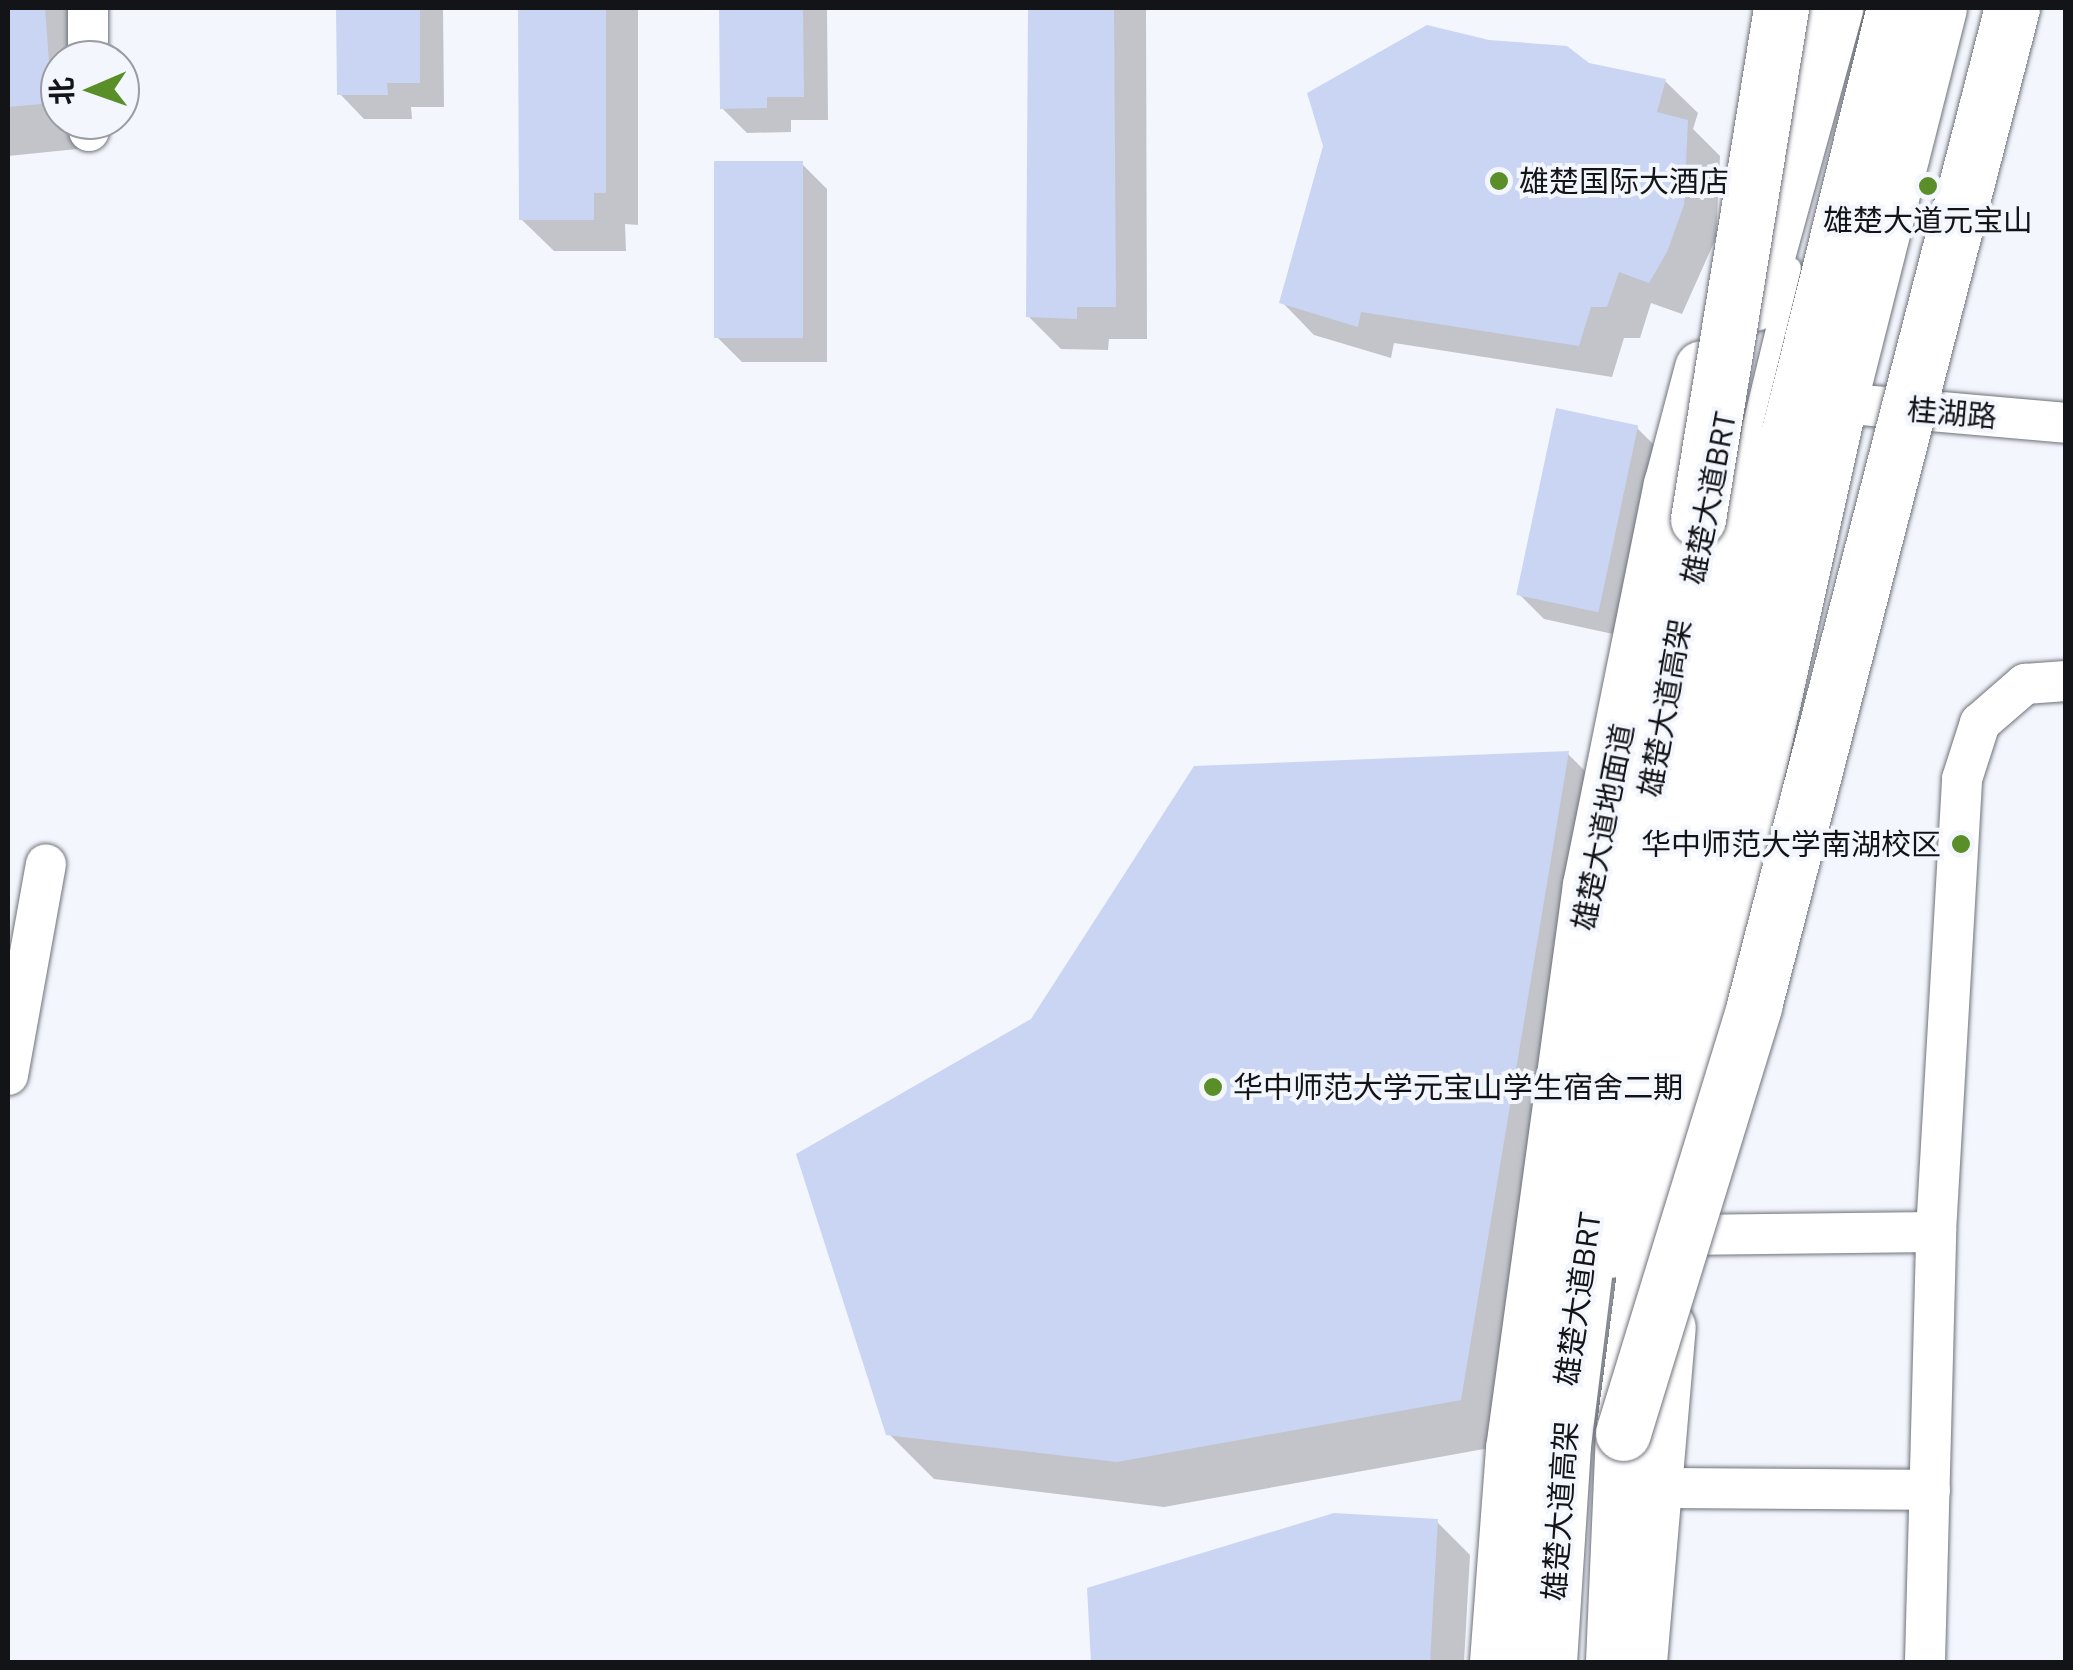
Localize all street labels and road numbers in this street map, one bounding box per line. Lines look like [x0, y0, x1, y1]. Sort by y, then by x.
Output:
street label: 桂湖路 [1906, 391, 1998, 435]
street label: 雄楚大道BRT [1675, 409, 1743, 587]
street label: 雄楚大道高架 [1632, 616, 1698, 800]
street label: 雄楚大道地面道 [1565, 720, 1641, 934]
street label: 雄楚大道BRT [1548, 1210, 1608, 1388]
street label: 雄楚大道高架 [1536, 1420, 1584, 1602]

